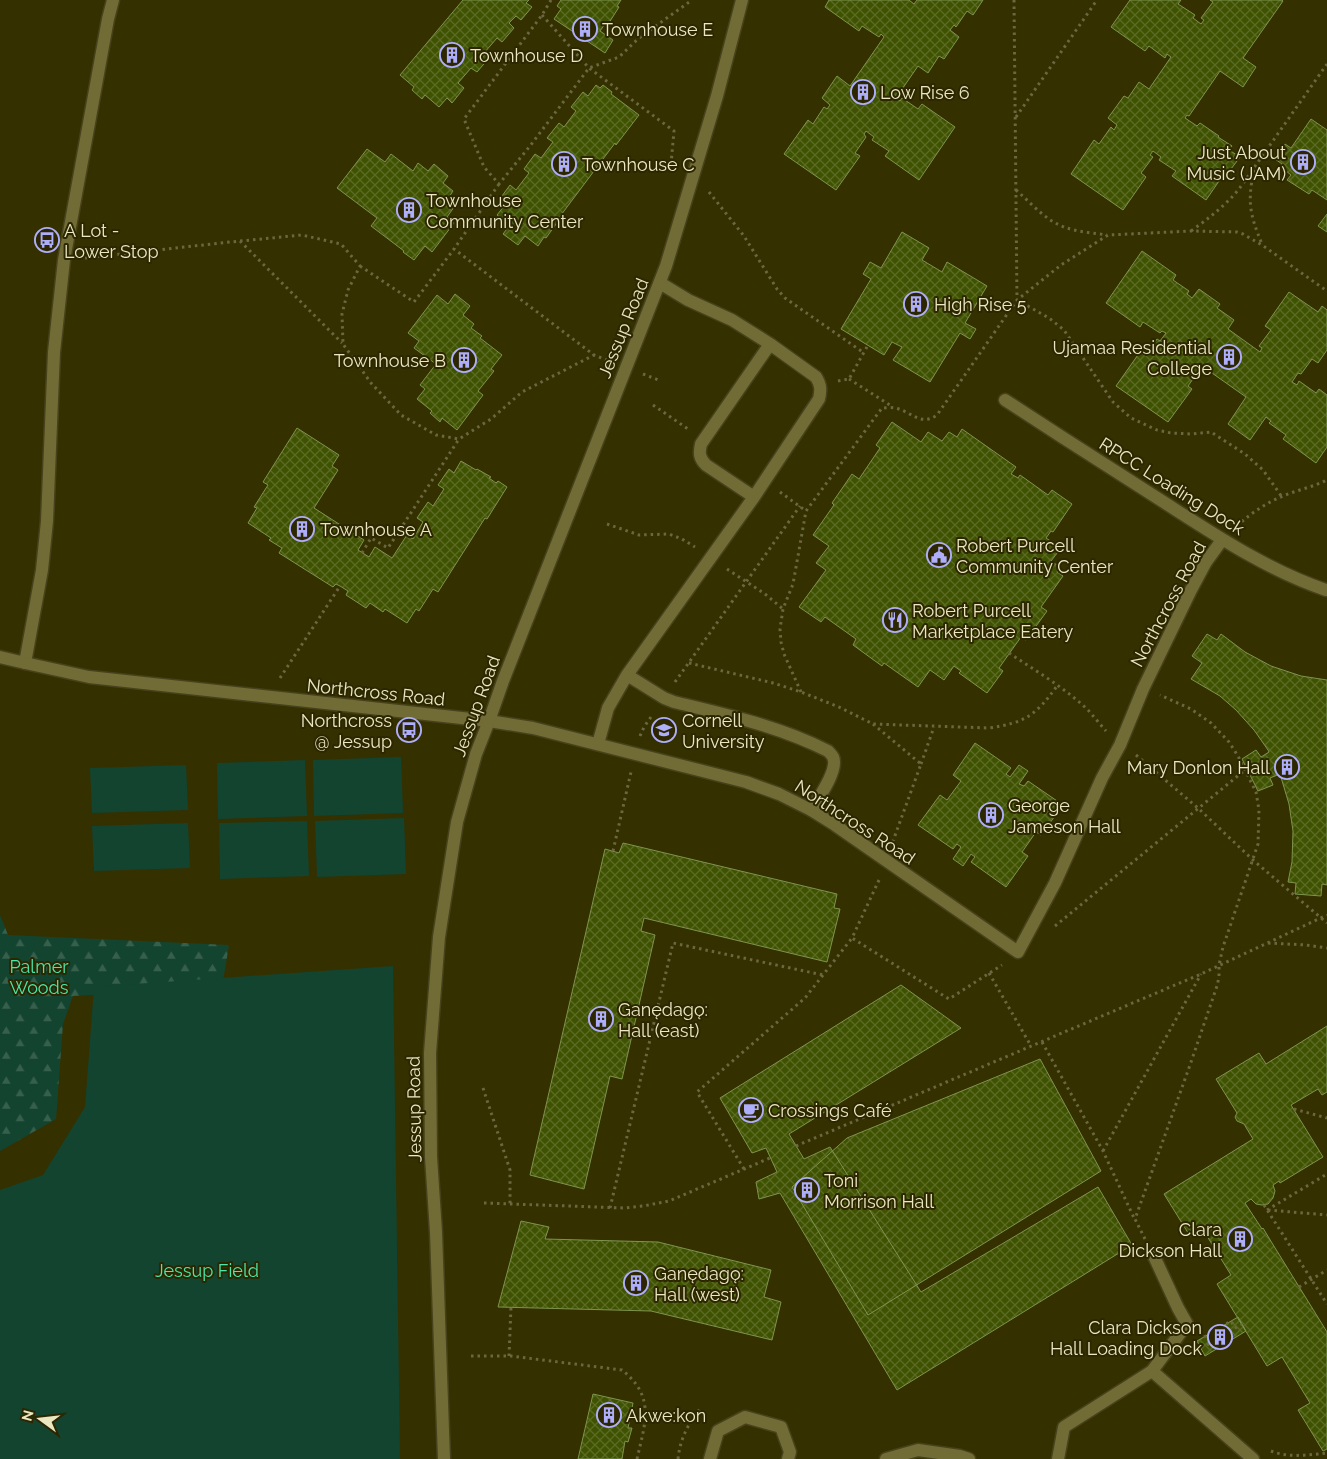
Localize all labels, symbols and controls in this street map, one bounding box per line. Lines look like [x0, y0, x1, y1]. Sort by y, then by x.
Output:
building icon: Townhouse E [572, 16, 598, 42]
place label: Townhouse E [602, 19, 713, 40]
building icon: Townhouse D [439, 42, 465, 68]
place label: Townhouse D [470, 45, 583, 66]
building icon: Low Rise 6 [850, 79, 876, 105]
place label: Low Rise 6 [880, 82, 970, 103]
place label: Just About Music (JAM) [1186, 142, 1286, 184]
building icon: Just About Music (JAM) [1290, 149, 1316, 175]
building icon: Townhouse C [551, 151, 577, 177]
place label: Townhouse C [582, 154, 695, 175]
place label: Townhouse Community Center [426, 190, 584, 232]
building icon: Townhouse Community Center [396, 197, 422, 223]
place label: A Lot - Lower Stop [64, 220, 159, 262]
bus stop icon: A Lot - Lower Stop [34, 227, 60, 253]
street label: Jessup Road [593, 275, 653, 381]
building icon: High Rise 5 [903, 291, 929, 317]
place label: High Rise 5 [934, 294, 1027, 315]
place label: Ujamaa Residential College [1052, 337, 1212, 379]
building icon: Ujamaa Residential College [1216, 344, 1242, 370]
building icon: Townhouse B [451, 347, 477, 373]
place label: Townhouse B [334, 350, 446, 371]
street label: RPCC Loading Dock [1096, 433, 1249, 539]
building icon: Townhouse A [289, 516, 315, 542]
place label: Townhouse A [320, 519, 432, 540]
place label: Robert Purcell Community Center [956, 535, 1114, 577]
street label: Northcross Road [1126, 538, 1210, 670]
public building icon: Robert Purcell Community Center [926, 542, 952, 568]
place label: Robert Purcell Marketplace Eatery [912, 600, 1074, 642]
restaurant icon: Robert Purcell Marketplace Eatery [882, 607, 908, 633]
street label: Jessup Road [448, 653, 504, 759]
street label: Northcross Road [306, 674, 446, 710]
place label: Northcross @ Jessup [301, 710, 392, 752]
place label: Cornell University [682, 710, 765, 752]
bus stop icon: Northcross @ Jessup [396, 717, 422, 743]
school or university icon: Cornell University [651, 717, 677, 743]
building icon: Mary Donlon Hall [1274, 754, 1300, 780]
place label: Mary Donlon Hall [1127, 757, 1270, 778]
street label: Northcross Road [791, 775, 919, 869]
place label: George Jameson Hall [1008, 795, 1121, 837]
building icon: George Jameson Hall [978, 802, 1004, 828]
park label: Palmer Woods [9, 956, 69, 998]
place label: Ganędagǫ: Hall (east) [618, 999, 708, 1041]
building icon: Ganędagǫ: Hall (east) [588, 1006, 614, 1032]
street label: Jessup Road [403, 1056, 425, 1162]
cafe icon: Crossings Café [738, 1097, 764, 1123]
place label: Crossings Café [768, 1100, 892, 1121]
place label: Toni Morrison Hall [824, 1170, 934, 1212]
building icon: Toni Morrison Hall [794, 1177, 820, 1203]
place label: Clara Dickson Hall [1119, 1219, 1222, 1261]
building icon: Clara Dickson Hall [1227, 1226, 1253, 1252]
park label: Jessup Field [155, 1260, 259, 1281]
place label: Ganędagǫ: Hall (west) [654, 1263, 744, 1305]
building icon: Ganędagǫ: Hall (west) [623, 1270, 649, 1296]
place label: Clara Dickson Hall Loading Dock [1050, 1317, 1202, 1359]
building icon: Clara Dickson Hall Loading Dock [1207, 1324, 1233, 1350]
north arrow [15, 1394, 65, 1444]
building icon: Akwe:kon [596, 1402, 622, 1428]
place label: Akwe:kon [626, 1405, 706, 1426]
text: N [18, 1408, 37, 1423]

